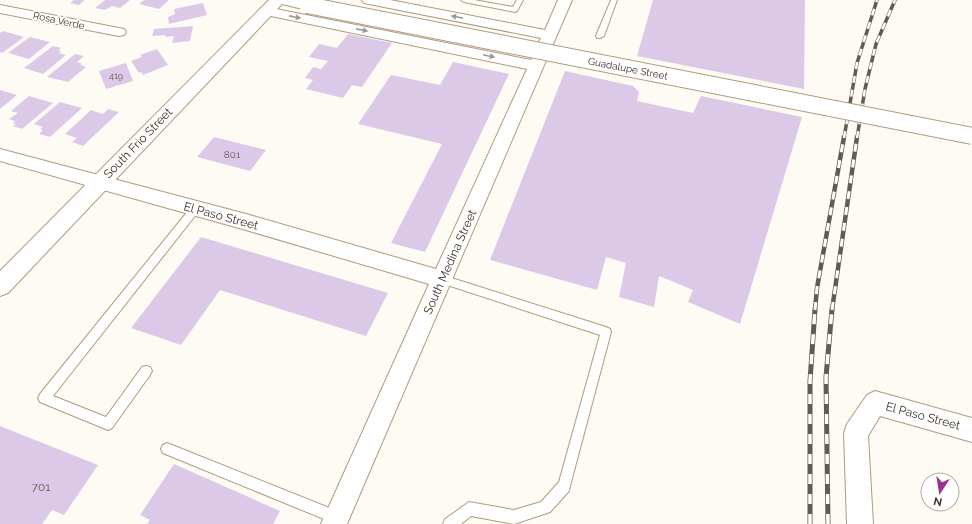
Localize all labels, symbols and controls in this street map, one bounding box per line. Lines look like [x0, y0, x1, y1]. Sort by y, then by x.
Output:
street label: Rosa Verde [32, 10, 86, 31]
one-way arrow [289, 14, 301, 20]
one-way arrow [450, 14, 463, 20]
one-way arrow [356, 28, 368, 34]
one-way arrow [483, 53, 496, 59]
street label: Guadalupe Street [587, 55, 669, 82]
house number: 419 [109, 71, 123, 81]
street label: South Frio Street [101, 105, 175, 181]
house number: 801 [224, 149, 241, 160]
street label: El Paso Street [182, 199, 260, 233]
street label: South Medina Street [421, 208, 479, 316]
street label: El Paso Street [884, 399, 962, 433]
north arrow [920, 472, 960, 512]
house number: 701 [32, 480, 50, 494]
text: N [933, 494, 943, 509]

